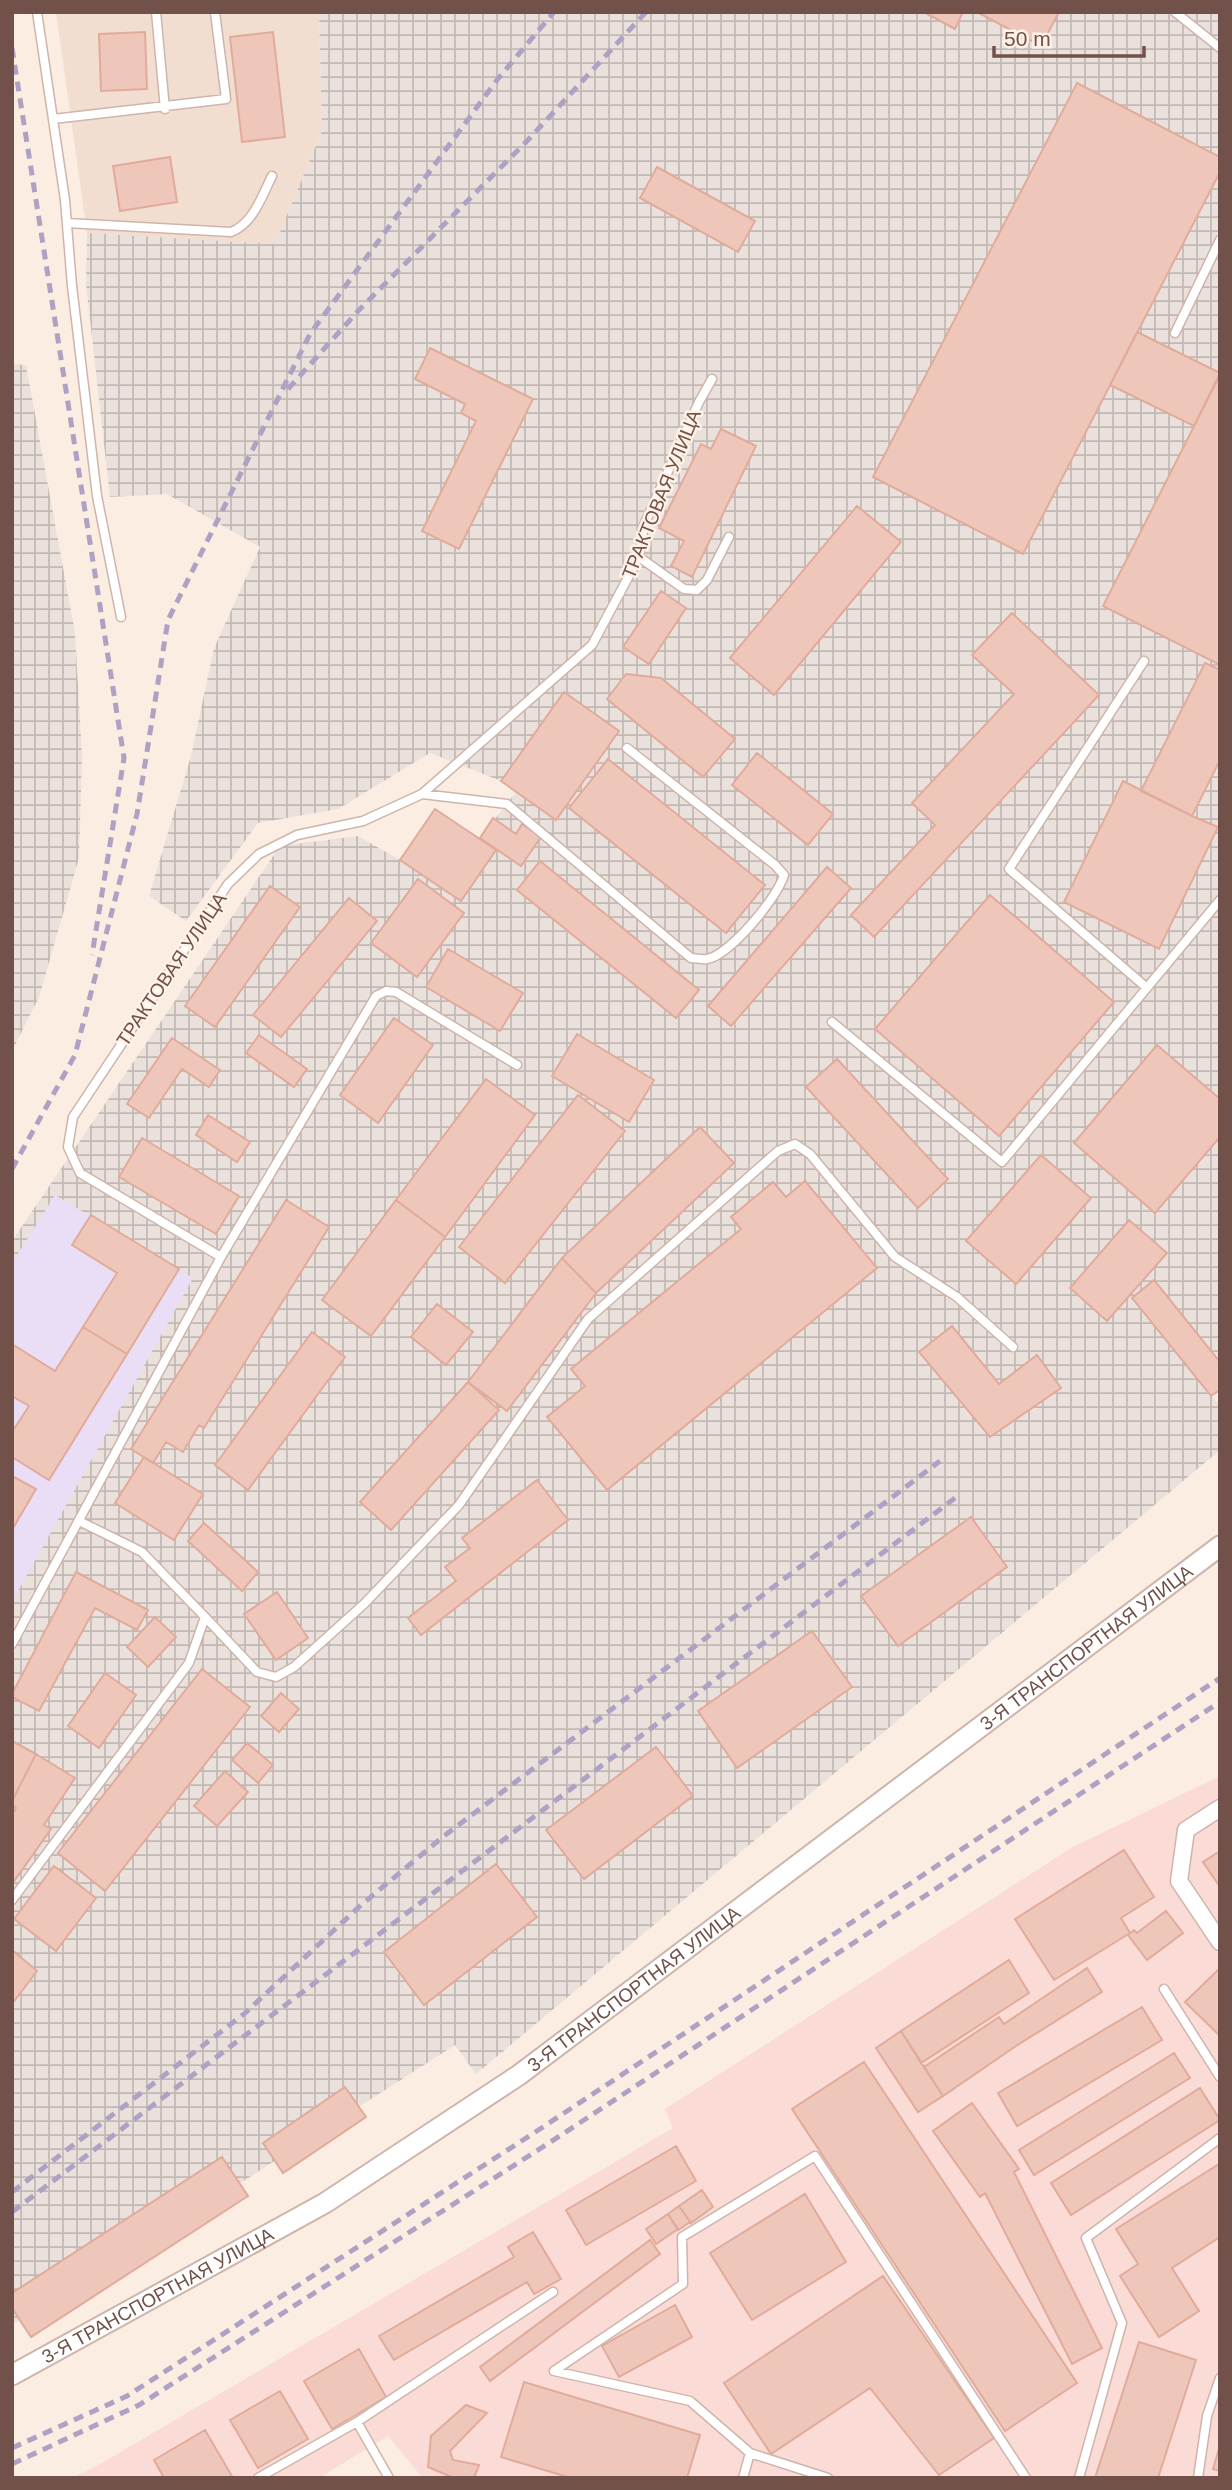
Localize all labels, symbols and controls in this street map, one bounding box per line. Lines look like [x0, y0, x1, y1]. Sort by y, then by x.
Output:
scale bar [994, 14, 1144, 58]
text: 50 m [1004, 27, 1051, 50]
street label: ТРАКТОВАЯ УЛИЦА [618, 406, 705, 582]
street label: ТРАКТОВАЯ УЛИЦА [112, 888, 231, 1050]
street label: 3-Я ТРАНСПОРТНАЯ УЛИЦА [976, 1560, 1197, 1734]
street label: 3-Я ТРАНСПОРТНАЯ УЛИЦА [523, 1902, 744, 2076]
street label: 3-Я ТРАНСПОРТНАЯ УЛИЦА [38, 2223, 277, 2367]

